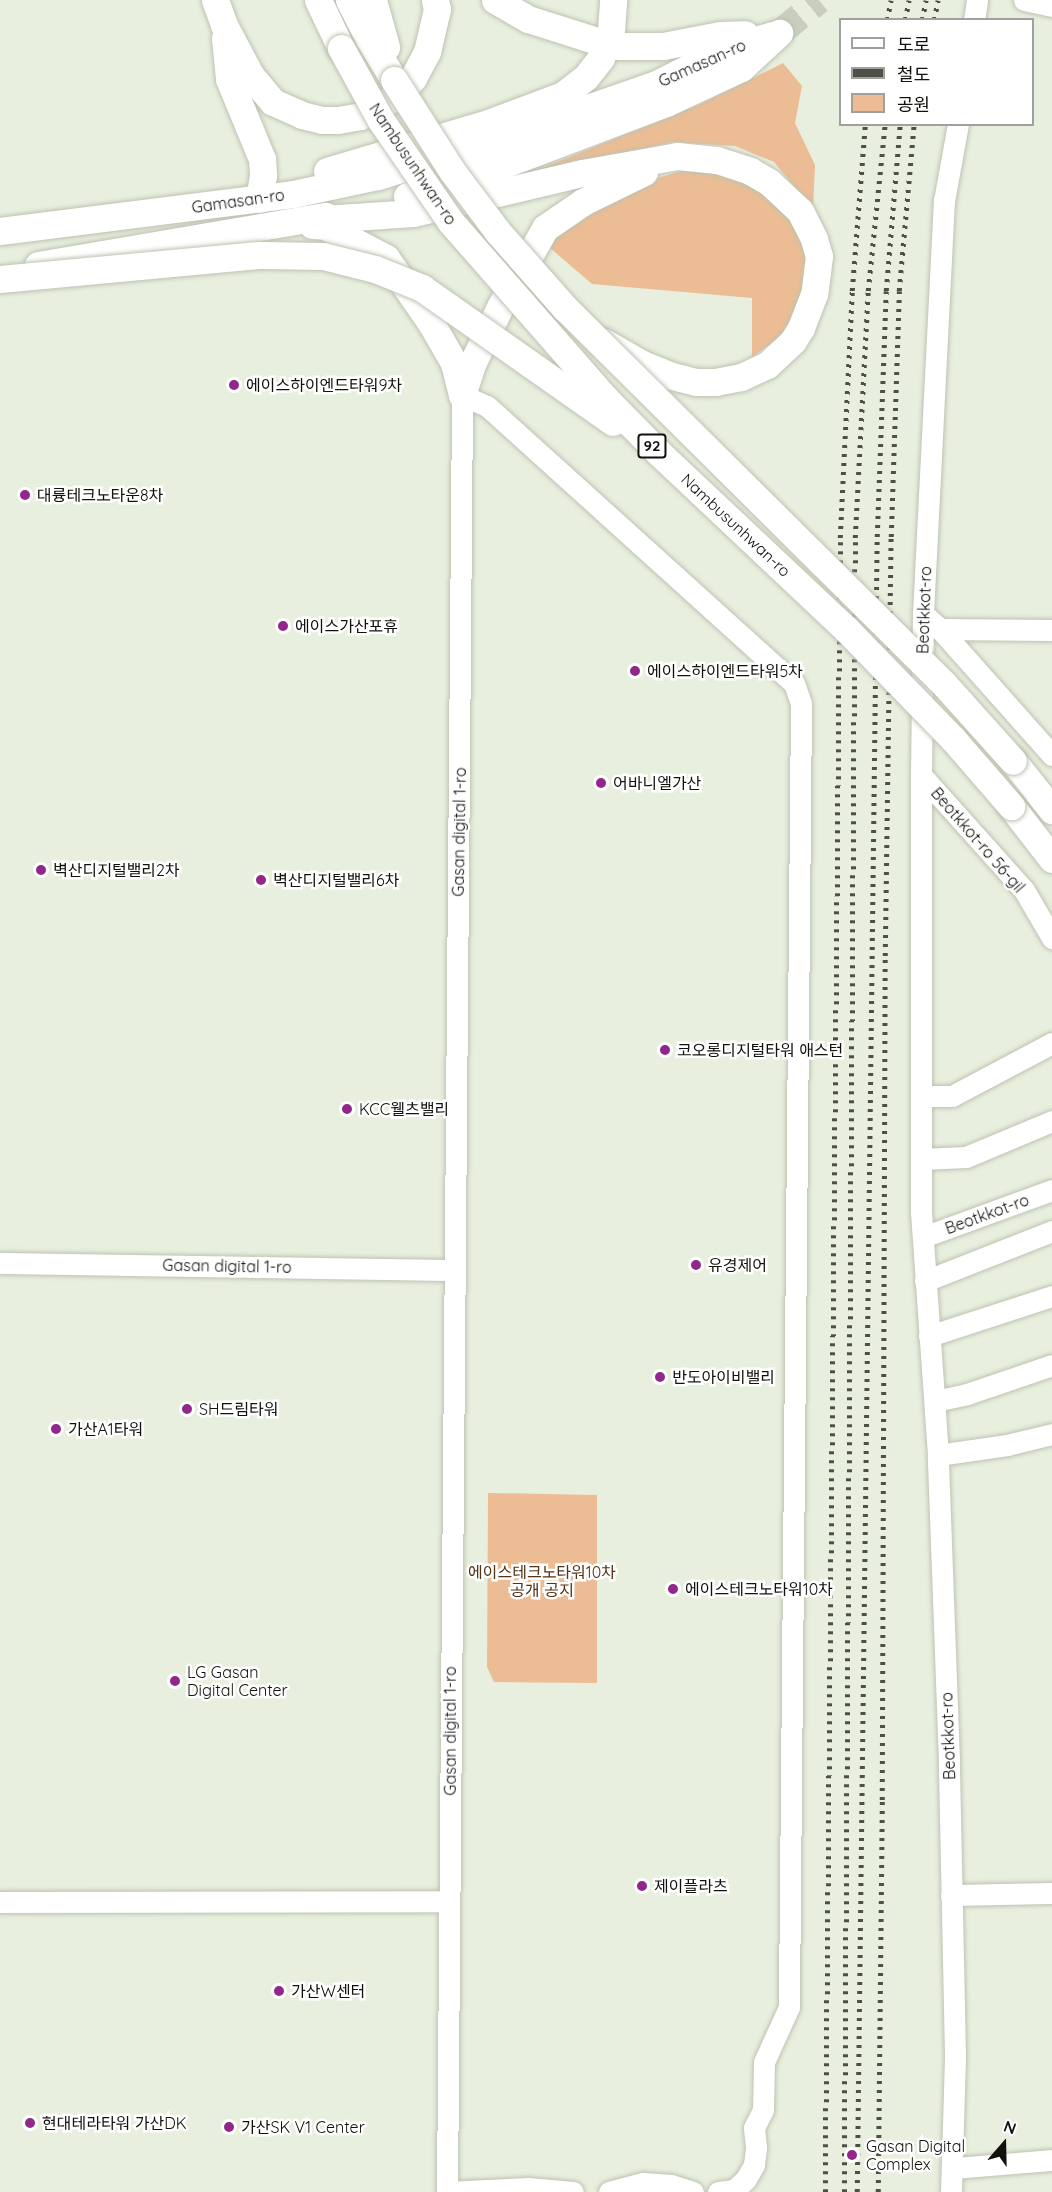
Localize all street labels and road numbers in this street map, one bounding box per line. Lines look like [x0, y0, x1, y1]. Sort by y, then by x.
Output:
street label: Gamasan-ro [655, 35, 749, 91]
street label: Nambusunhwan-ro [365, 100, 461, 228]
street label: Gamasan-ro [190, 185, 286, 217]
road number: 92 [637, 434, 667, 458]
street label: Nambusunhwan-ro [677, 469, 795, 581]
street label: Beotkkot-ro [913, 566, 935, 654]
street label: Gasan digital 1-ro [448, 767, 470, 897]
street label: Beotkkot-ro 56-gil [927, 783, 1029, 897]
street label: Beotkkot-ro [942, 1190, 1032, 1238]
street label: Gasan digital 1-ro [162, 1255, 292, 1277]
street label: Gasan digital 1-ro [440, 1666, 460, 1796]
street label: Beotkkot-ro [937, 1692, 959, 1780]

